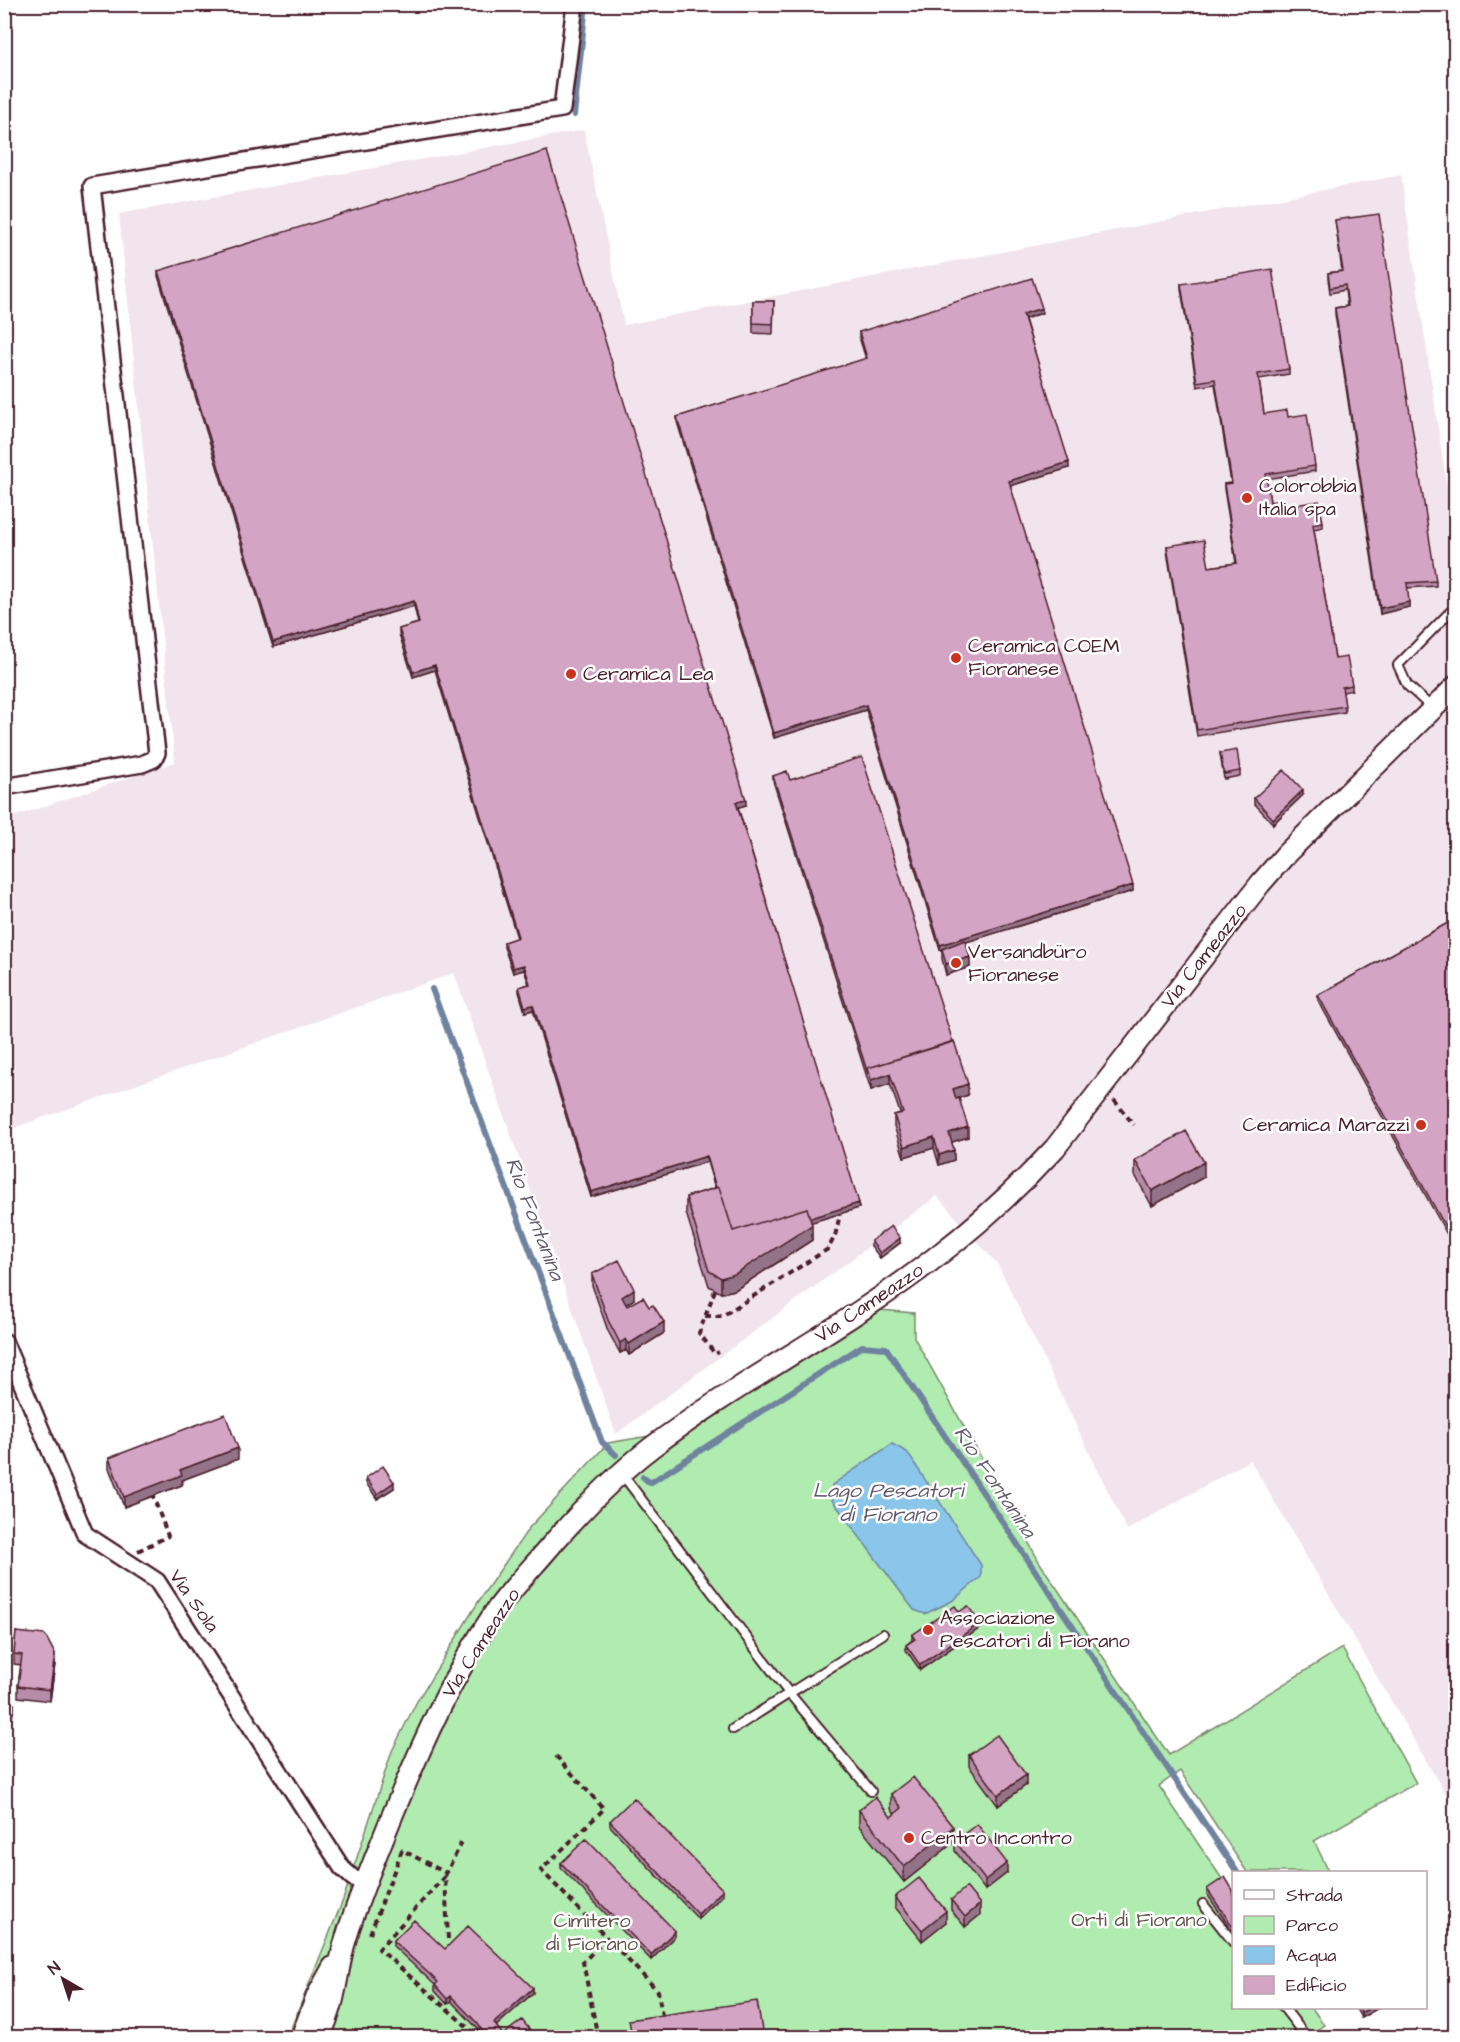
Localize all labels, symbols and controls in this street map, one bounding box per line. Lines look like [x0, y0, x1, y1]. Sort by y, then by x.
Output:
place label: Colorobbia Italia spa [1259, 472, 1357, 523]
marker: Colorobbia Italia spa [1240, 491, 1254, 505]
place label: Ceramica COEM Fioranese [968, 632, 1120, 683]
marker: Ceramica COEM Fioranese [949, 651, 963, 665]
place label: Ceramica Lea [583, 660, 713, 688]
marker: Ceramica Lea [564, 667, 578, 681]
street label: Via Cameazzo [1154, 898, 1254, 1014]
place label: Versandbüro Fioranese [968, 938, 1087, 989]
marker: Versandbüro Fioranese [949, 956, 963, 970]
place label: Ceramica Marazzi [1243, 1111, 1409, 1139]
marker: Ceramica Marazzi [1414, 1118, 1428, 1132]
water label: Rio Fontanina [498, 1153, 572, 1286]
street label: Via Cameazzo [809, 1256, 929, 1350]
water label: Rio Fontanina [947, 1420, 1044, 1545]
water label: Lago Pescatori di Fiorano [813, 1476, 966, 1529]
street label: Via Sola [162, 1564, 226, 1638]
street label: Via Cameazzo [435, 1583, 527, 1703]
place label: Associazione Pescatori di Fiorano [940, 1604, 1130, 1655]
marker: Associazione Pescatori di Fiorano [921, 1623, 935, 1637]
place label: Centro Incontro [921, 1824, 1072, 1852]
marker: Centro Incontro [902, 1831, 916, 1845]
legend [1232, 1871, 1427, 2009]
text: Strada [1286, 1883, 1342, 1908]
park label: Orti di Fiorano [1071, 1906, 1207, 1934]
park label: Cimitero di Fiorano [546, 1907, 638, 1958]
text: Parco [1286, 1913, 1338, 1938]
text: Acqua [1286, 1943, 1336, 1968]
north arrow [33, 1949, 93, 2009]
text: N [43, 1956, 65, 1980]
text: Edificio [1286, 1973, 1346, 1998]

